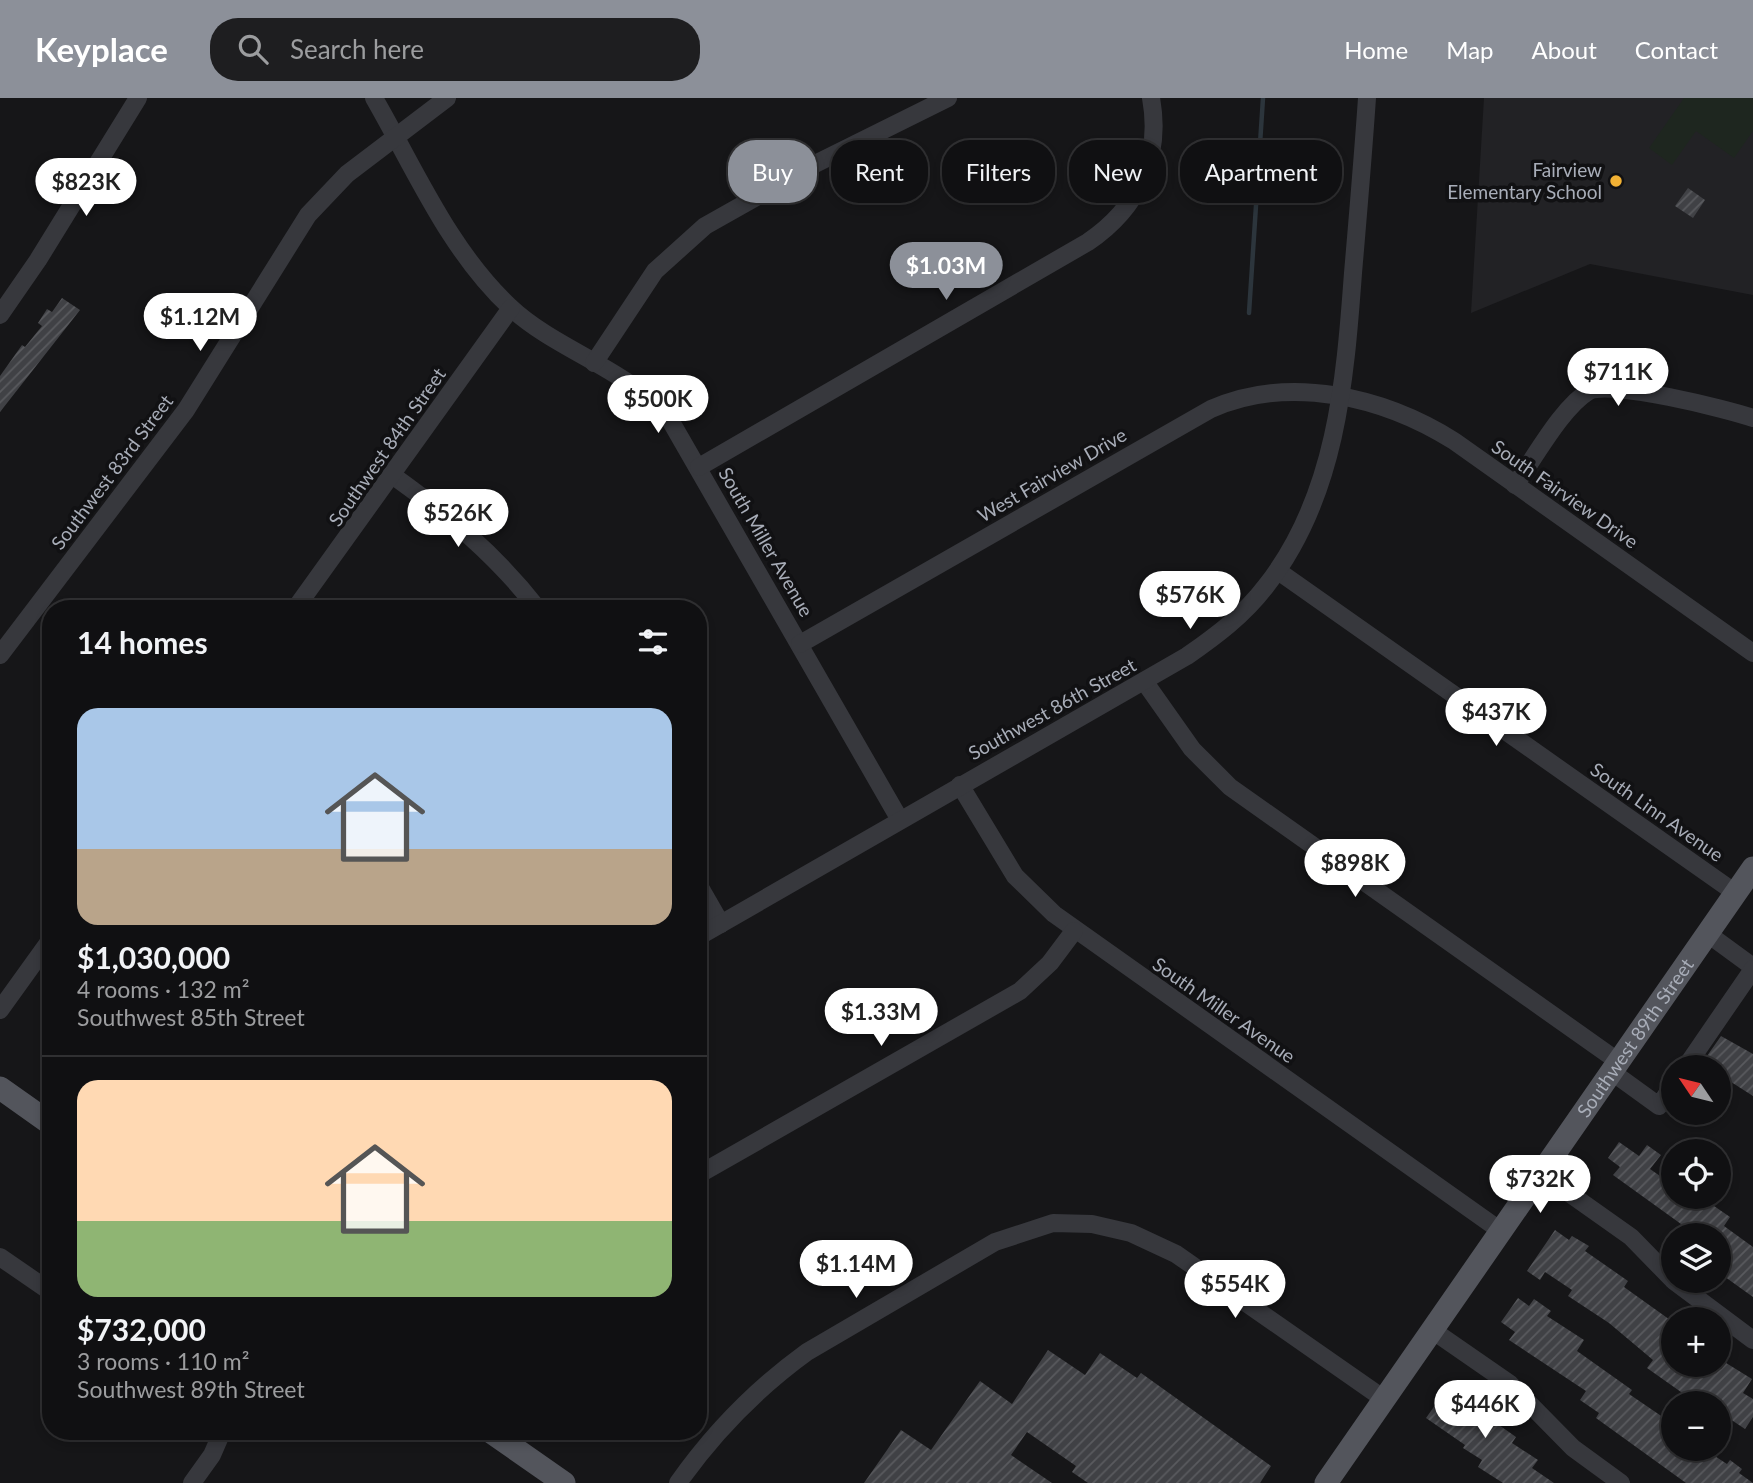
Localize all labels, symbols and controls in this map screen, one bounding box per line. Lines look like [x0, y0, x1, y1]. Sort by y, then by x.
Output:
search box [210, 18, 700, 81]
text: Keyplace [35, 29, 168, 69]
icon: search [234, 30, 272, 68]
text: Search here [290, 33, 424, 65]
text: Home [1344, 35, 1408, 64]
text: Map [1446, 35, 1494, 64]
text: About [1532, 35, 1597, 64]
text: Contact [1635, 35, 1718, 64]
chip: Buy [728, 140, 817, 203]
chip: Rent [831, 140, 928, 203]
chip: Filters [942, 140, 1055, 203]
chip: New [1069, 140, 1166, 203]
chip: Apartment [1180, 140, 1342, 203]
pin: $823K [37, 158, 135, 218]
place label: Fairview Elementary School [1447, 158, 1602, 203]
text: $823K [51, 167, 121, 195]
marker: Fairview Elementary School [1608, 173, 1624, 189]
pin: $1.03M [889, 242, 1003, 302]
text: $1.03M [906, 251, 986, 279]
pin: $1.12M [143, 294, 257, 353]
text: $1.12M [160, 302, 240, 330]
pin: $711K [1569, 348, 1667, 408]
text: $711K [1583, 357, 1653, 385]
street label: Southwest 84th Street [323, 363, 450, 530]
pin: $500K [609, 376, 707, 435]
text: $500K [623, 384, 693, 412]
street label: Southwest 83rd Street [46, 390, 177, 554]
street label: West Fairview Drive [973, 423, 1130, 526]
street label: South Fairview Drive [1488, 434, 1643, 553]
street label: South Miller Avenue [714, 463, 819, 621]
pin: $526K [409, 490, 507, 549]
text: $526K [423, 498, 493, 526]
pin: $576K [1141, 572, 1239, 631]
text: $576K [1155, 580, 1225, 608]
icon: filters [634, 623, 672, 661]
text: 14 homes [77, 624, 208, 660]
street label: Southwest 86th Street [964, 653, 1140, 764]
pin: $437K [1447, 688, 1545, 748]
text: $437K [1461, 697, 1531, 725]
icon: home [312, 754, 438, 880]
street label: South Linn Avenue [1587, 757, 1728, 866]
pin: $898K [1306, 840, 1404, 899]
text: $898K [1320, 848, 1390, 876]
text: $1,030,000 [77, 939, 230, 975]
street label: South Miller Avenue [1149, 952, 1300, 1067]
street label: Southwest 89th Street [1572, 953, 1698, 1121]
text: 4 rooms · 132 m² [77, 975, 249, 1003]
pin: $1.33M [824, 988, 938, 1048]
text: $1.33M [841, 997, 921, 1025]
text: Southwest 85th Street [77, 1003, 305, 1031]
north arrow [1661, 1055, 1731, 1125]
map controls [1661, 1055, 1731, 1461]
icon: home [312, 1126, 438, 1252]
button: locate [1661, 1139, 1731, 1209]
pin: $732K [1491, 1156, 1589, 1215]
text: $732K [1505, 1164, 1575, 1192]
button: layers [1661, 1223, 1731, 1293]
pin: $1.14M [799, 1240, 913, 1300]
text: $1.14M [816, 1249, 896, 1277]
pin: $554K [1186, 1260, 1284, 1320]
text: $554K [1200, 1269, 1270, 1297]
button: + [1661, 1307, 1731, 1377]
text: $732,000 [77, 1311, 206, 1347]
text: 3 rooms · 110 m² [77, 1347, 249, 1375]
text: Southwest 89th Street [77, 1375, 305, 1403]
pin: $446K [1436, 1380, 1534, 1440]
text: $446K [1450, 1389, 1520, 1417]
button: − [1661, 1391, 1731, 1461]

